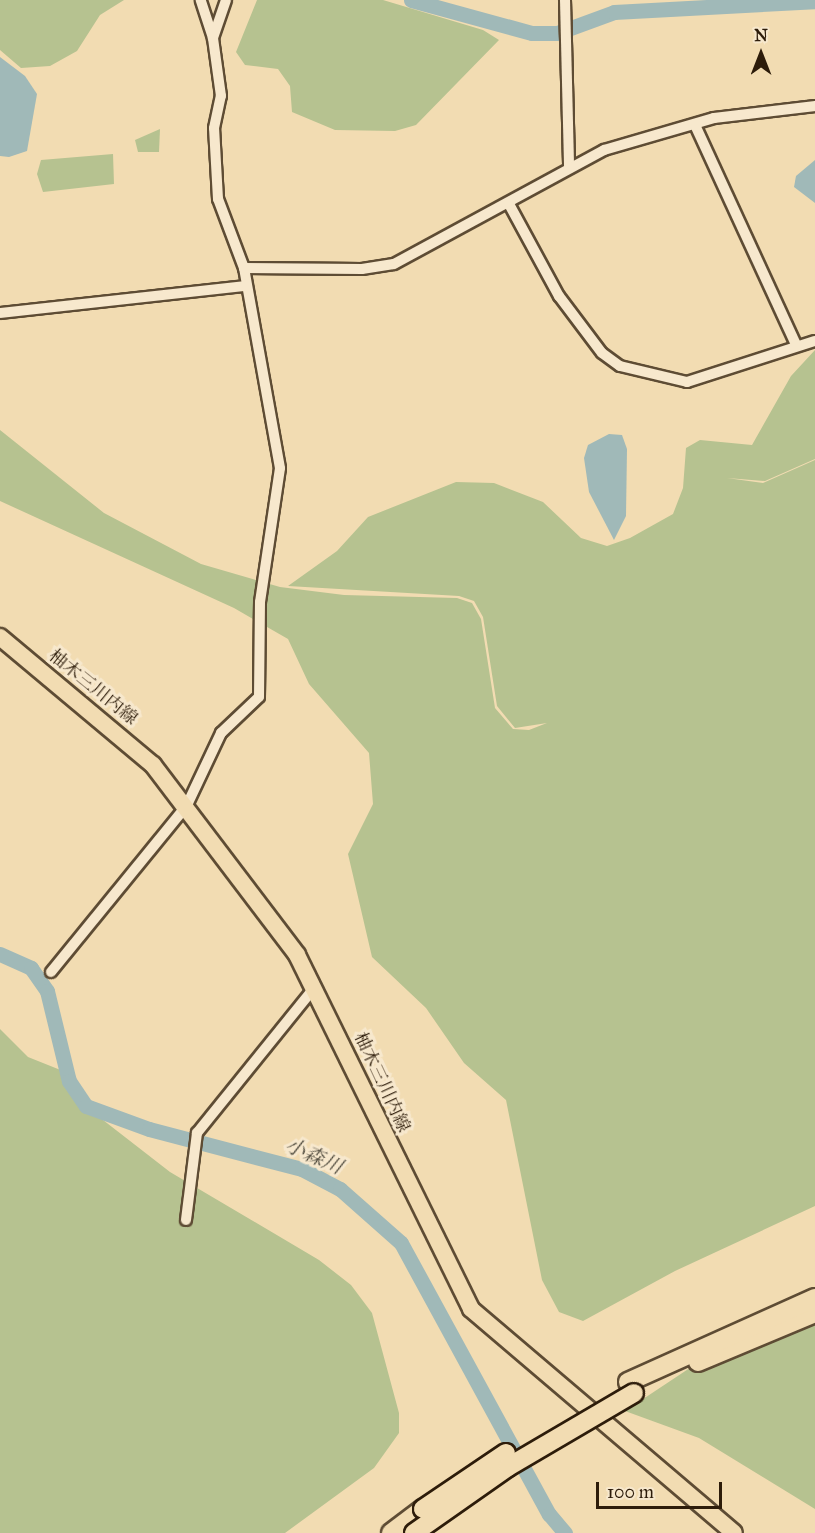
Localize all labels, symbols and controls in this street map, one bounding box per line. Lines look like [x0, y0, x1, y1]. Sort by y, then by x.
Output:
north arrow [731, 24, 791, 84]
text: N [754, 26, 768, 45]
street label: 柚木三川内線 [44, 645, 142, 729]
street label: 柚木三川内線 [349, 1028, 415, 1136]
water label: 小森川 [282, 1133, 346, 1179]
scale bar [599, 1470, 725, 1508]
text: 100 m [607, 1481, 654, 1503]

